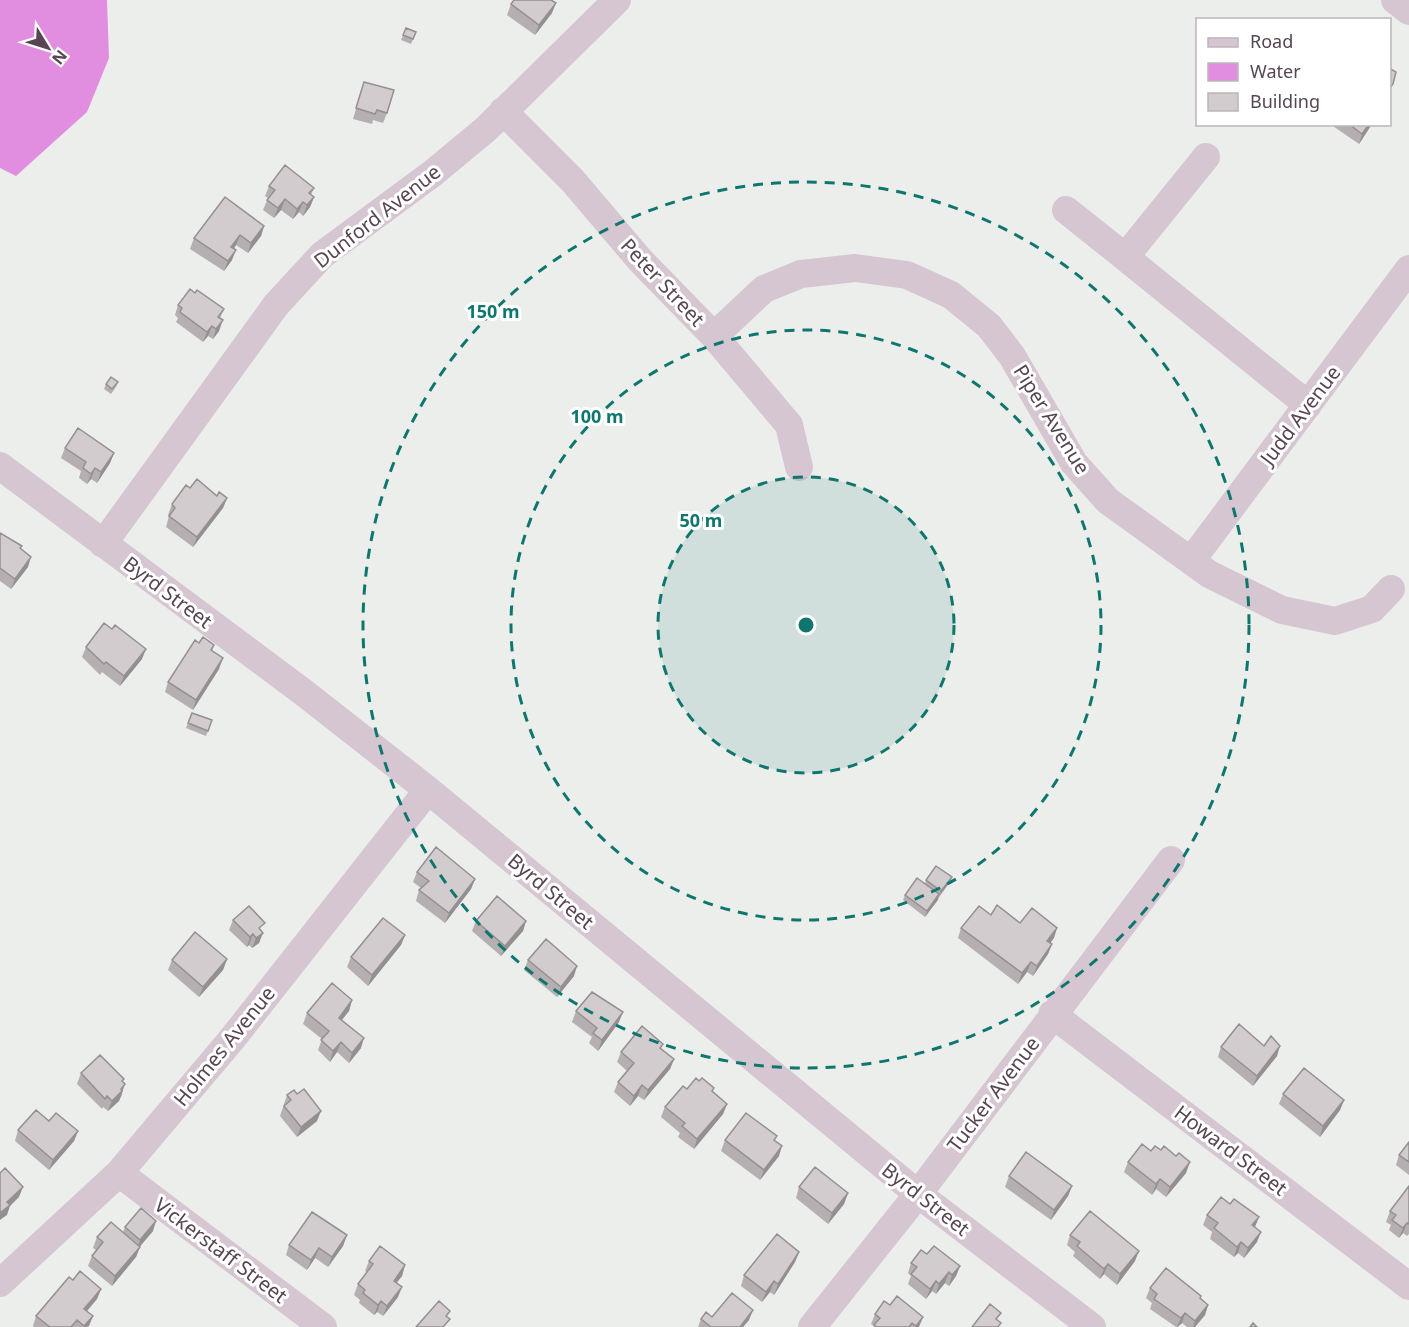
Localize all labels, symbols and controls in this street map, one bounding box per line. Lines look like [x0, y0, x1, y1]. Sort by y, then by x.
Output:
north arrow [18, 18, 78, 78]
legend [1196, 18, 1391, 126]
text: Road [1250, 29, 1293, 53]
text: N [47, 45, 72, 69]
text: Water [1250, 59, 1301, 83]
text: Building [1250, 89, 1320, 113]
street label: Dunford Avenue [308, 158, 446, 274]
street label: Peter Street [615, 232, 711, 332]
text: 150 m [466, 299, 520, 323]
street label: Piper Avenue [1008, 359, 1096, 479]
street label: Judd Avenue [1253, 360, 1346, 472]
text: 100 m [570, 404, 624, 428]
text: 50 m [680, 508, 722, 532]
street label: Byrd Street [118, 550, 218, 634]
centre of rings [796, 615, 816, 635]
street label: Byrd Street [502, 847, 600, 935]
street label: Holmes Avenue [167, 980, 281, 1112]
street label: Tucker Avenue [941, 1031, 1045, 1157]
street label: Howard Street [1169, 1099, 1293, 1201]
street label: Byrd Street [877, 1156, 975, 1242]
street label: Vickerstaff Street [149, 1191, 293, 1309]

